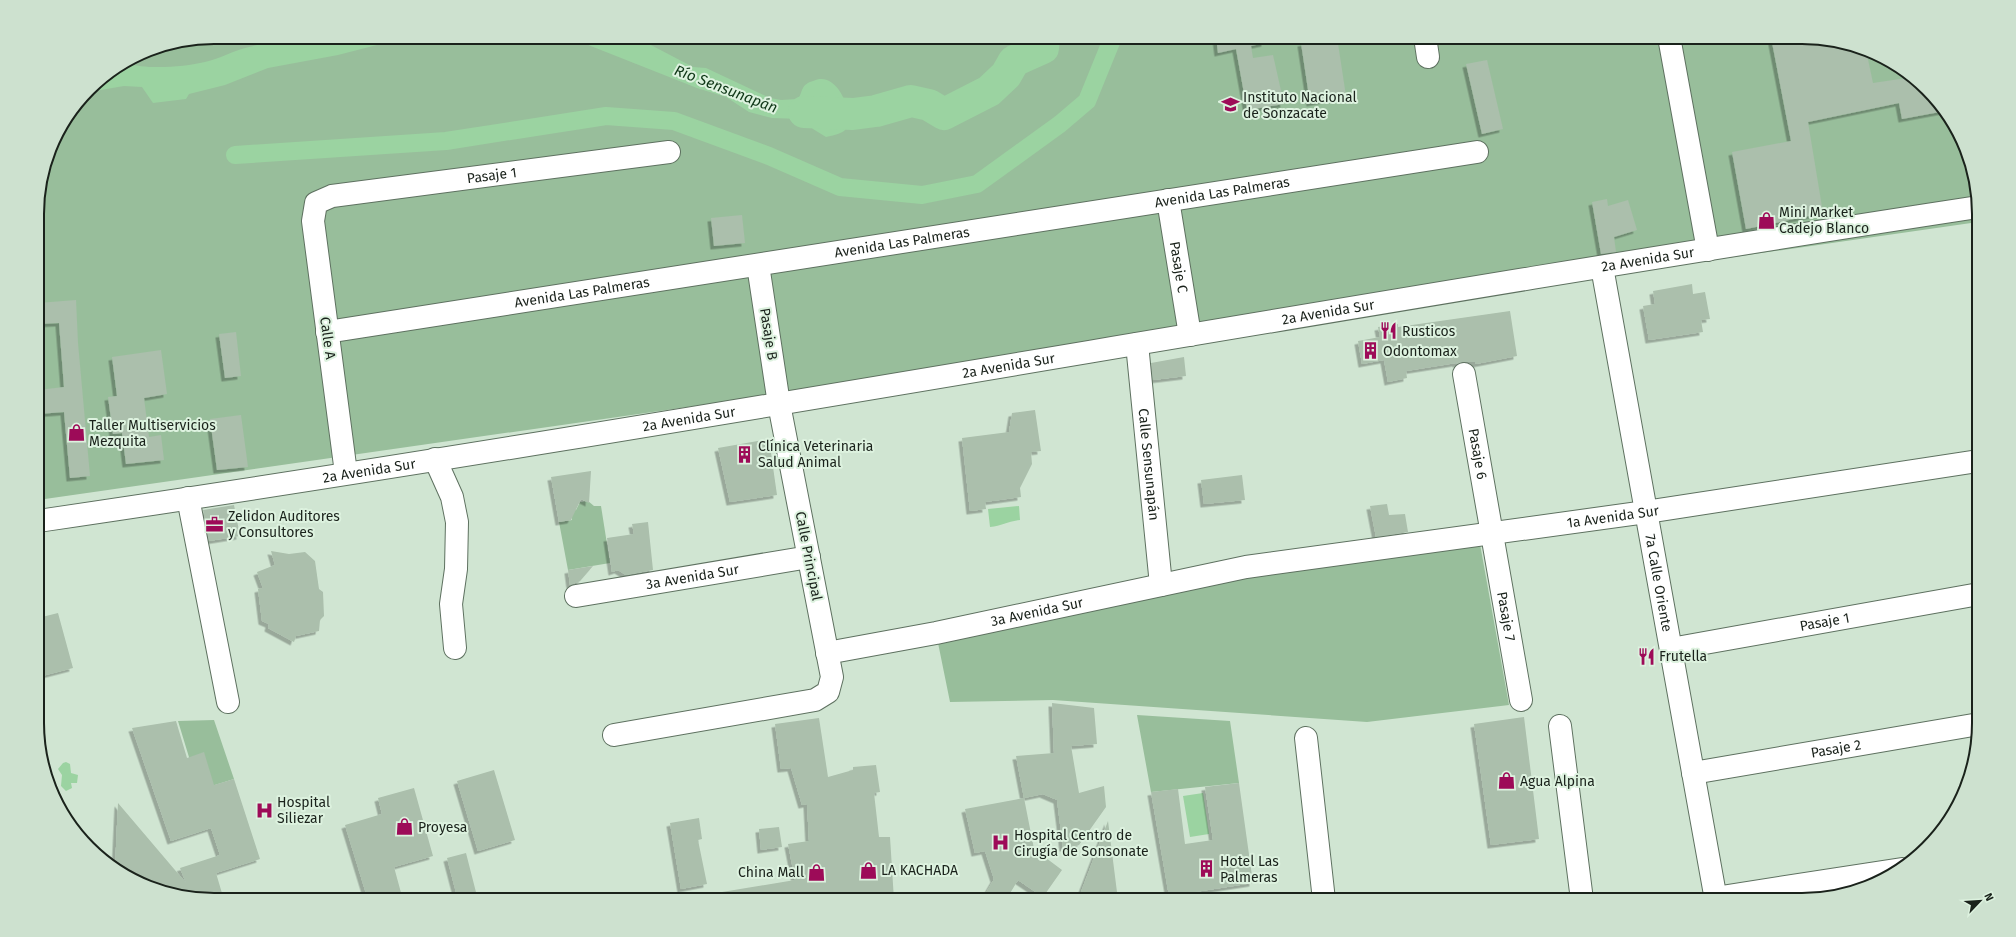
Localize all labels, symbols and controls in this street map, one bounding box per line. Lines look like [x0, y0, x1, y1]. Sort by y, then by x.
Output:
water label: Río Sensunapán [672, 61, 780, 117]
place label: Instituto Nacional de Sonzacate [1243, 89, 1357, 122]
school or university icon: Instituto Nacional de Sonzacate [1220, 95, 1240, 115]
street label: Pasaje 1 [466, 164, 518, 187]
street label: Avenida Las Palmeras [1153, 173, 1291, 211]
place label: Mini Market Cadejo Blanco [1779, 204, 1869, 237]
shop icon: Mini Market Cadejo Blanco [1756, 210, 1776, 230]
street label: Avenida Las Palmeras [833, 223, 971, 261]
street label: Pasaje C [1166, 240, 1191, 294]
street label: 2a Avenida Sur [1600, 244, 1696, 275]
street label: Avenida Las Palmeras [513, 274, 651, 312]
street label: 2a Avenida Sur [1281, 296, 1376, 328]
street label: Pasaje B [756, 307, 781, 361]
street label: Calle A [316, 316, 339, 360]
restaurant icon: Rusticos [1379, 321, 1399, 341]
place label: Rusticos [1402, 323, 1456, 340]
building icon: Odontomax [1360, 341, 1380, 361]
place label: Odontomax [1383, 343, 1457, 360]
street label: 2a Avenida Sur [961, 350, 1057, 382]
street label: 2a Avenida Sur [641, 403, 737, 435]
street label: Calle Sensunapán [1134, 407, 1163, 521]
place label: Taller Multiservicios Mezquita [89, 417, 216, 450]
shop icon: Taller Multiservicios Mezquita [66, 423, 86, 443]
street label: Pasaje 6 [1465, 427, 1490, 481]
place label: Clínica Veterinaria Salud Animal [758, 438, 873, 471]
building icon: Clínica Veterinaria Salud Animal [735, 444, 755, 464]
street label: 2a Avenida Sur [322, 455, 417, 487]
street label: 1a Avenida Sur [1566, 502, 1661, 532]
place label: Zelidon Auditores y Consultores [228, 508, 340, 541]
street label: Calle Principal [792, 510, 825, 602]
office icon: Zelidon Auditores y Consultores [205, 514, 225, 534]
street label: 7a Calle Oriente [1641, 533, 1676, 633]
street label: 3a Avenida Sur [645, 561, 741, 593]
street label: Pasaje 7 [1493, 590, 1519, 643]
street label: 3a Avenida Sur [989, 594, 1085, 630]
street label: Pasaje 1 [1799, 609, 1851, 635]
restaurant icon: Frutella [1636, 646, 1656, 666]
place label: Frutella [1659, 648, 1707, 665]
street label: Pasaje 2 [1809, 736, 1863, 762]
shop icon: Agua Alpina [1497, 771, 1517, 791]
place label: Agua Alpina [1520, 773, 1595, 790]
place label: Hospital Siliezar [277, 794, 330, 827]
hospital icon: Hospital Siliezar [254, 800, 274, 820]
shop icon: Proyesa [395, 817, 415, 837]
place label: Proyesa [418, 819, 467, 836]
place label: Hospital Centro de Cirugía de Sonsonate [1014, 827, 1149, 860]
hospital icon: Hospital Centro de Cirugía de Sonsonate [991, 833, 1011, 853]
place label: Hotel Las Palmeras [1220, 853, 1279, 886]
building icon: Hotel Las Palmeras [1197, 859, 1217, 879]
shop icon: LA KACHADA [858, 860, 878, 880]
shop icon: China Mall [807, 862, 827, 882]
place label: LA KACHADA [881, 862, 958, 879]
place label: China Mall [738, 864, 804, 881]
north arrow [1960, 881, 2000, 921]
text: N [1981, 891, 1996, 903]

